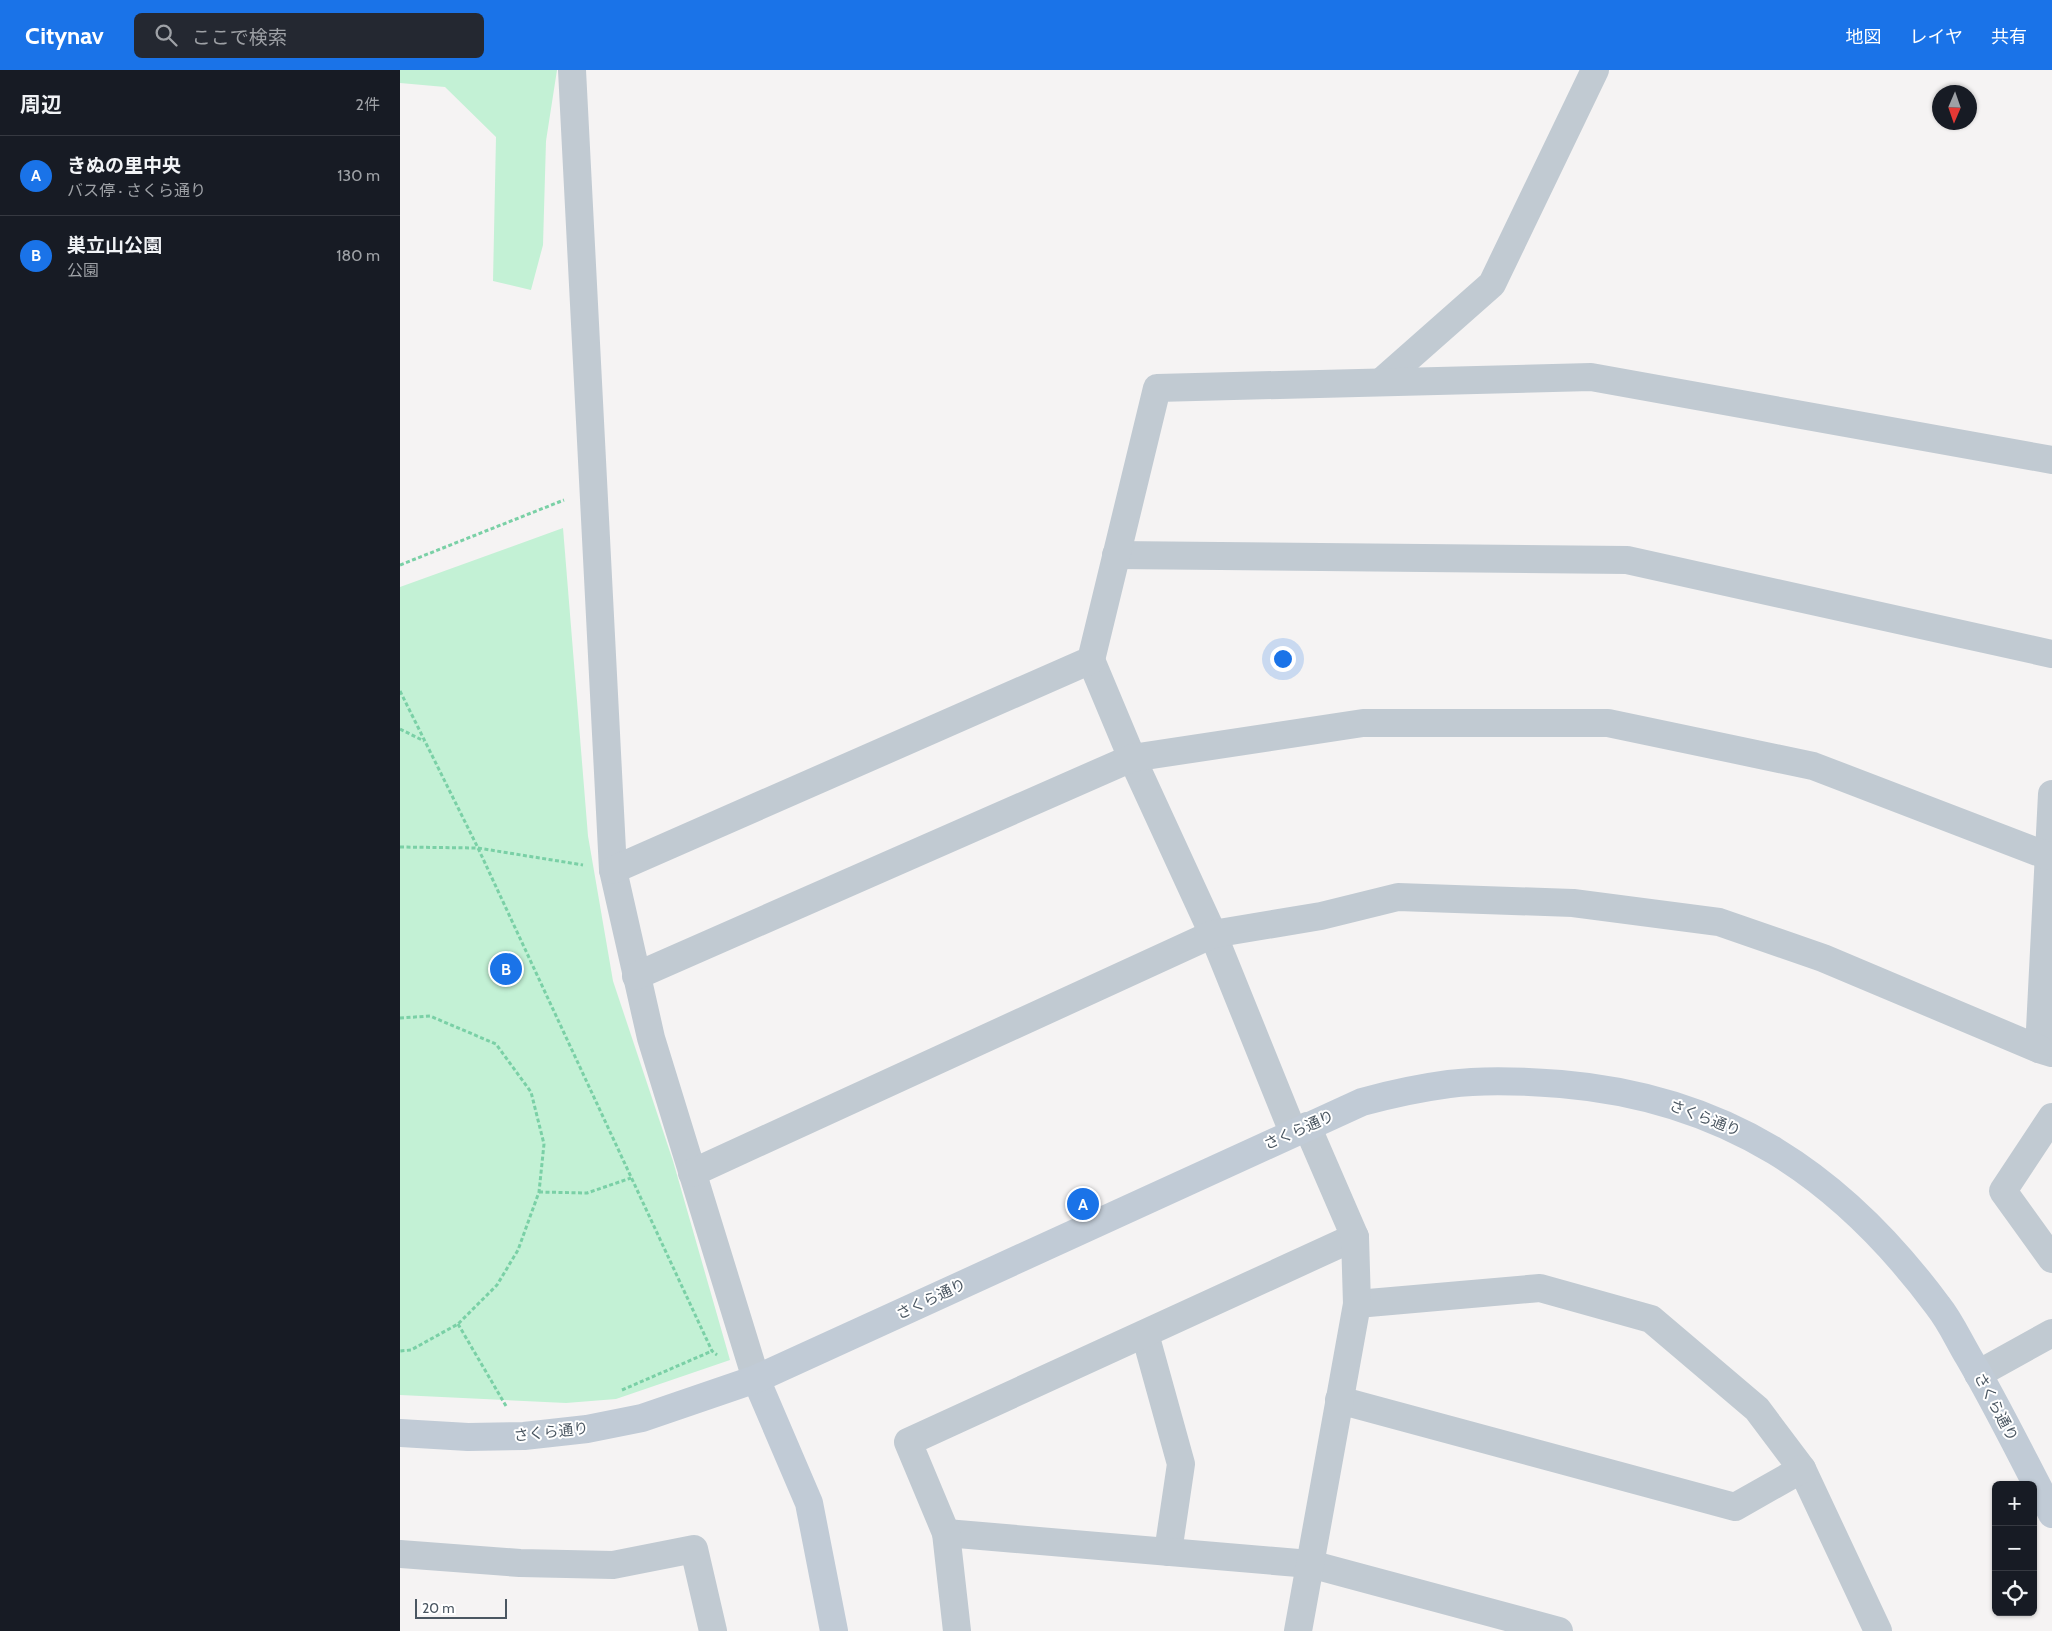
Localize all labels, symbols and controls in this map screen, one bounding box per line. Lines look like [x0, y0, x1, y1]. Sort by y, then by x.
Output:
search box [134, 13, 484, 58]
text: Citynav [25, 21, 104, 50]
icon: search [152, 21, 180, 49]
text: ここで検索 [192, 26, 287, 49]
text: 地図 [1846, 26, 1882, 48]
text: レイヤ [1910, 26, 1963, 48]
text: 共有 [1991, 26, 2027, 48]
north arrow [1932, 85, 1977, 130]
text: 周辺 [20, 92, 62, 117]
text: 2件 [356, 95, 380, 114]
text: きぬの里中央 [67, 154, 181, 177]
text: A [31, 166, 41, 185]
text: 130 m [337, 166, 380, 185]
text: バス停 · さくら通り [67, 181, 206, 200]
text: 巣立山公園 [67, 234, 162, 257]
text: B [31, 246, 41, 265]
text: 180 m [336, 246, 380, 265]
text: 公園 [67, 261, 99, 280]
your location [1270, 646, 1296, 672]
pin: B [490, 950, 522, 988]
street label: さくら通り [1667, 1096, 1743, 1140]
street label: さくら通り [1261, 1107, 1337, 1153]
pin: A [1067, 1185, 1099, 1223]
street label: さくら通り [893, 1275, 969, 1323]
street label: さくら通り [1970, 1370, 2022, 1444]
street label: さくら通り [513, 1419, 589, 1445]
map controls [1992, 1481, 2037, 1616]
button: + [1992, 1481, 2037, 1526]
button: − [1992, 1526, 2037, 1571]
button: locate [1992, 1571, 2037, 1616]
scale bar [415, 1596, 508, 1619]
text: 20 m [422, 1599, 455, 1617]

